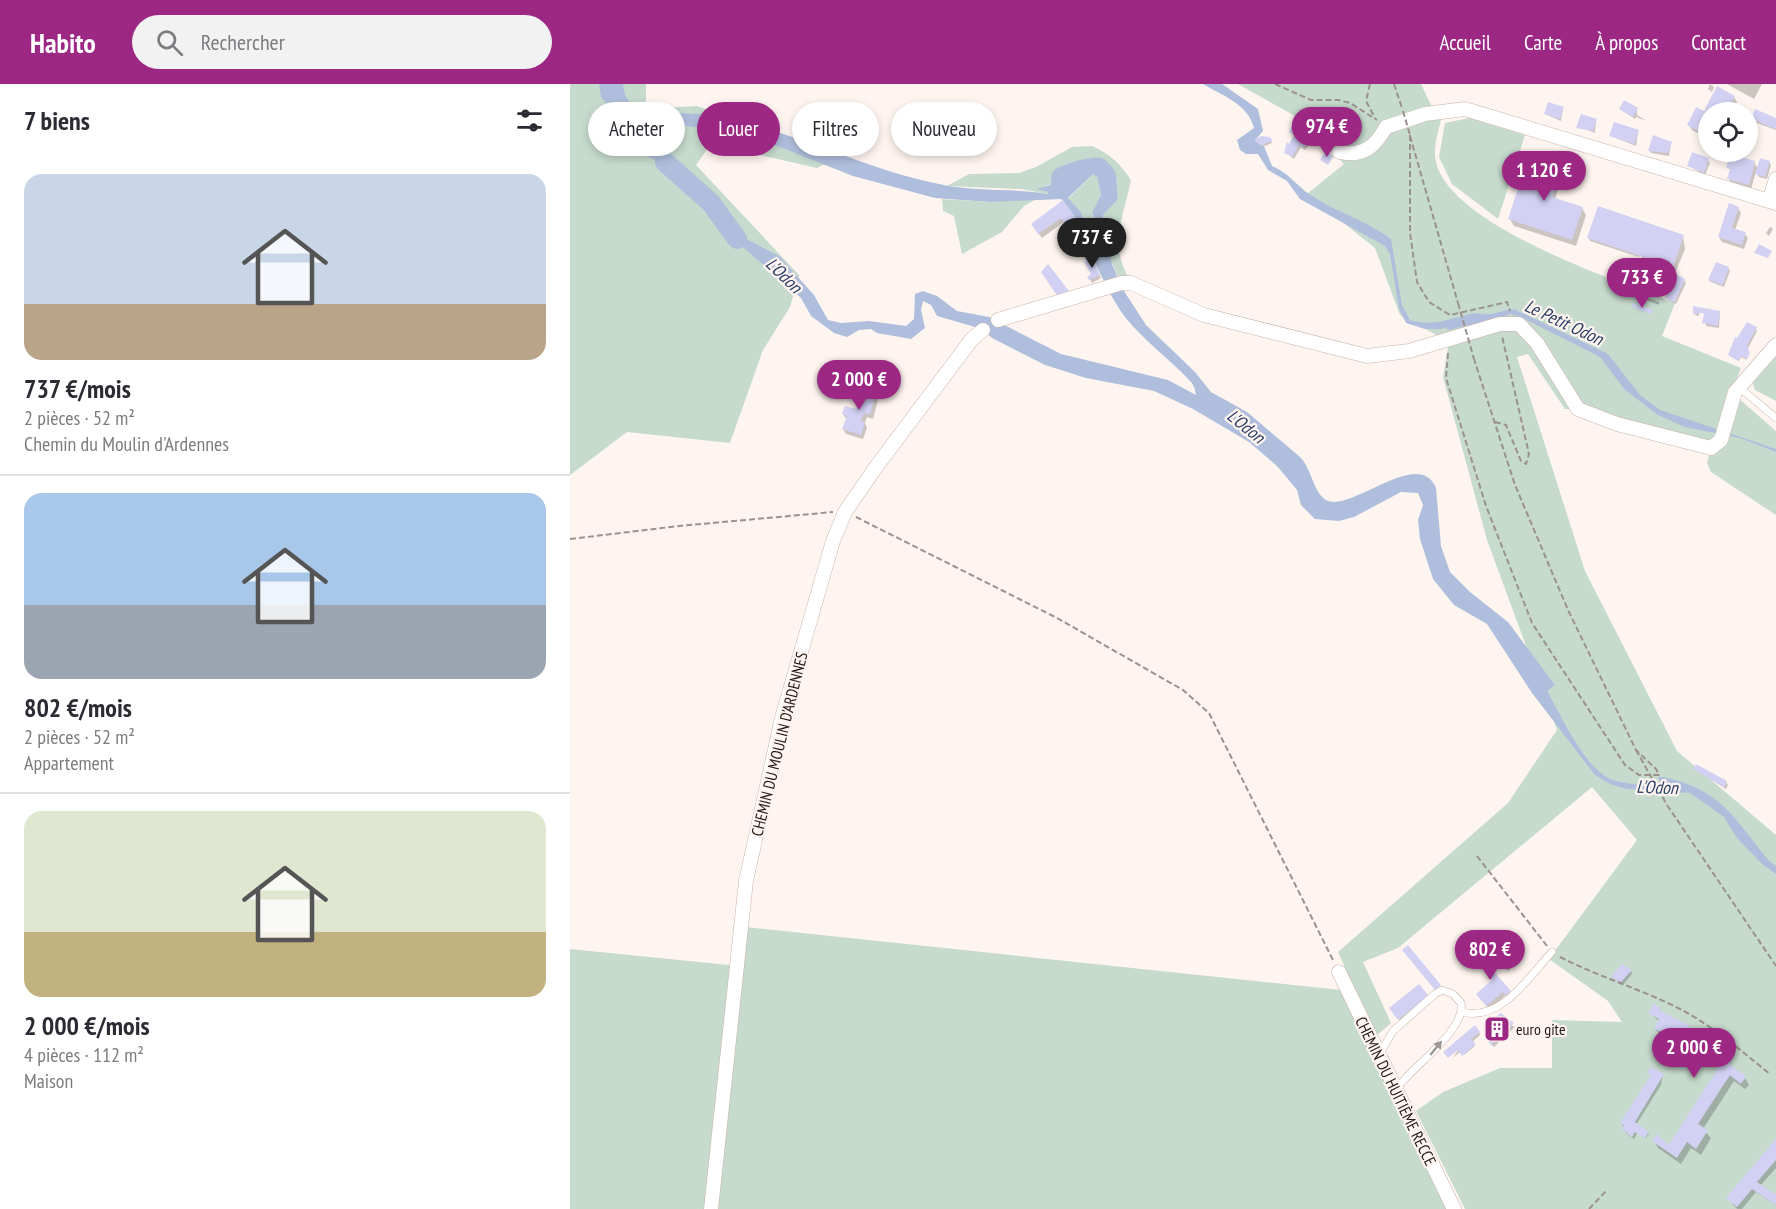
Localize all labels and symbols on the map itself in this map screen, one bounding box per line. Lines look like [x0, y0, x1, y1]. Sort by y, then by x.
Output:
pin: 974 € [1285, 107, 1369, 158]
pin: 1 120 € [1489, 151, 1599, 202]
pin: 737 € [1050, 218, 1134, 269]
water label: L'Odon [761, 252, 808, 299]
pin: 733 € [1600, 258, 1684, 309]
water label: Le Petit Odon [1521, 294, 1608, 351]
pin: 2 000 € [804, 360, 914, 411]
water label: L'Odon [1223, 404, 1270, 449]
street label: CHEMIN DU MOULIN D'ARDENNES [746, 650, 812, 838]
water label: L'Odon [1636, 775, 1679, 799]
pin: 802 € [1448, 930, 1532, 981]
street label: CHEMIN DU HUITIÈME RECCE [1351, 1013, 1441, 1169]
building icon: euro gite [1482, 1014, 1512, 1044]
place label: euro gite [1516, 1019, 1566, 1039]
pin: 2 000 € [1639, 1028, 1749, 1079]
one-way arrow [1430, 1040, 1443, 1056]

